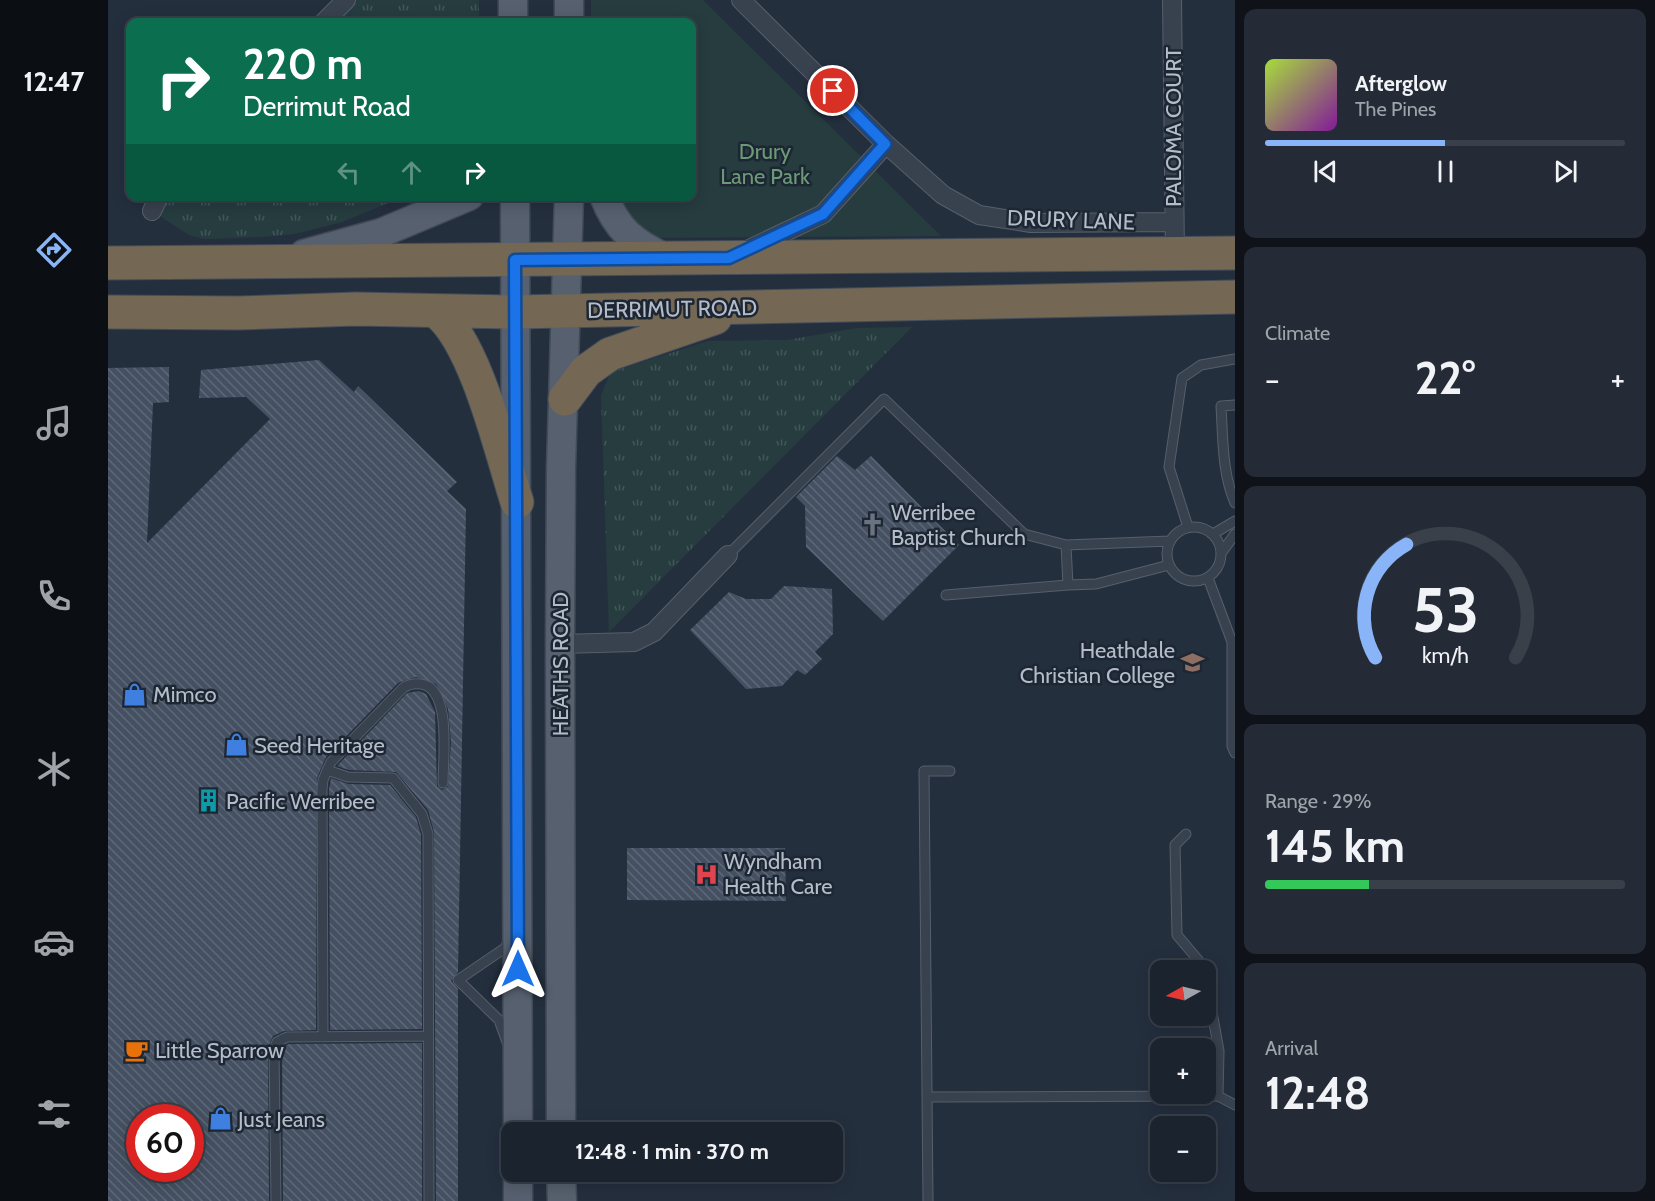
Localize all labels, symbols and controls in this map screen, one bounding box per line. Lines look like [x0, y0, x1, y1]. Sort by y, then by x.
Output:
text: 220 m [243, 38, 363, 90]
icon: right [144, 42, 222, 120]
street label: PALOMA COURT [1160, 47, 1187, 207]
text: 12:47 [24, 65, 84, 98]
pin [807, 65, 858, 116]
text: Afterglow [1355, 70, 1447, 97]
icon: arrive [816, 74, 849, 107]
text: Derrimut Road [243, 90, 411, 123]
text: The Pines [1355, 97, 1436, 121]
park label: Drury Lane Park [720, 138, 810, 190]
icon: previous [1309, 155, 1342, 188]
icon: pause [1429, 155, 1462, 188]
icon: next [1549, 155, 1582, 188]
icon: left [332, 156, 365, 189]
icon: ahead [395, 156, 428, 189]
icon: right [458, 156, 491, 189]
street label: DRURY LANE [1007, 204, 1135, 236]
icon: directions [33, 229, 75, 271]
street label: DERRIMUT ROAD [587, 294, 757, 324]
text: Climate [1265, 321, 1330, 345]
text: 22° [1415, 351, 1475, 405]
text: − [1265, 359, 1280, 399]
text: + [1610, 359, 1625, 399]
icon: music [33, 402, 75, 444]
place label: Werribee Baptist Church [891, 499, 1026, 551]
church icon: Werribee Baptist Church [860, 512, 886, 538]
text: 53 [1411, 572, 1479, 648]
icon: phone [33, 575, 75, 617]
street label: HEATHS ROAD [547, 592, 574, 736]
place label: Heathdale Christian College [1020, 637, 1175, 689]
text: km/h [1422, 642, 1468, 668]
school or university icon: Heathdale Christian College [1180, 650, 1206, 676]
shop icon: Mimco [122, 681, 148, 707]
place label: Mimco [153, 681, 217, 708]
shop icon: Seed Heritage [223, 732, 249, 758]
place label: Seed Heritage [254, 732, 385, 759]
icon: climate [33, 748, 75, 790]
building icon: Pacific Werribee [195, 788, 221, 814]
place label: Pacific Werribee [226, 788, 375, 815]
text: Range · 29% [1265, 789, 1372, 813]
text: 145 km [1265, 819, 1405, 873]
place label: Wyndham Health Care [724, 848, 832, 900]
hospital icon: Wyndham Health Care [693, 861, 719, 887]
icon: car [33, 921, 75, 963]
position arrow [486, 937, 550, 1001]
north arrow [1150, 960, 1216, 1026]
map controls [1150, 960, 1216, 1182]
text: Arrival [1265, 1036, 1318, 1060]
cafe icon: Little Sparrow [124, 1037, 150, 1063]
place label: Little Sparrow [155, 1037, 284, 1064]
button: + [1150, 1038, 1216, 1104]
text: 12:48 [1265, 1066, 1371, 1120]
icon: filters [33, 1093, 75, 1135]
speed limit sign: 60 [126, 1104, 204, 1182]
shop icon: Just Jeans [207, 1106, 233, 1132]
place label: Just Jeans [237, 1106, 325, 1133]
button: − [1150, 1116, 1216, 1182]
text: 12:48 · 1 min · 370 m [575, 1138, 769, 1165]

